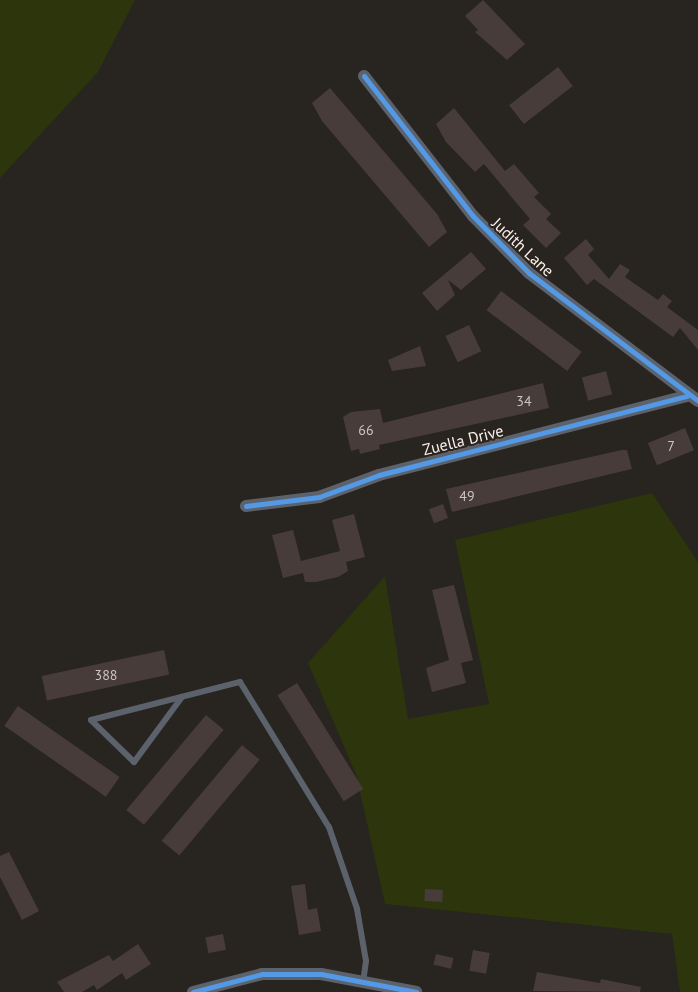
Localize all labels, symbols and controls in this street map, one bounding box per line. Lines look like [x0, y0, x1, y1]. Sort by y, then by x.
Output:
street label: Judith Lane [488, 214, 558, 280]
house number: 34 [516, 393, 532, 409]
street label: Zuella Drive [421, 421, 505, 459]
house number: 66 [358, 422, 374, 438]
house number: 7 [667, 438, 675, 454]
house number: 49 [459, 488, 475, 504]
house number: 388 [95, 667, 117, 683]

